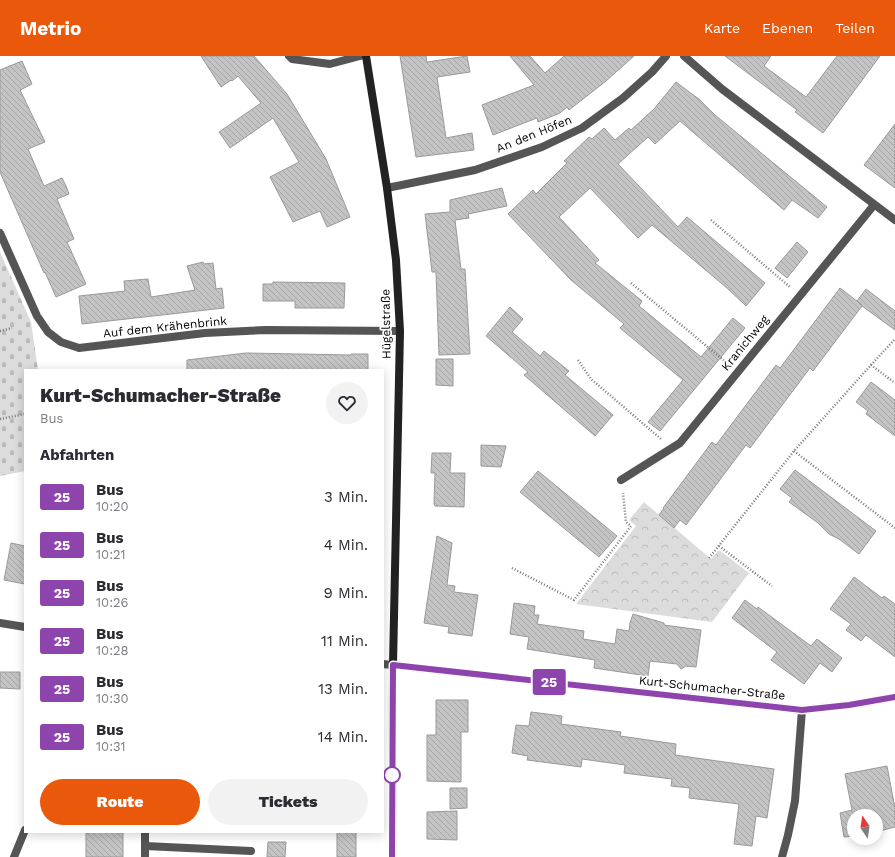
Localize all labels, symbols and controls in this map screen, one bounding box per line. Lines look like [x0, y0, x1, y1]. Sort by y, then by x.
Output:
text: Metrio [20, 17, 82, 40]
text: Karte [704, 20, 740, 36]
text: Ebenen [762, 20, 813, 36]
text: Teilen [835, 20, 875, 36]
street label: An den Höfen [494, 113, 574, 155]
street label: Hügelstraße [378, 289, 394, 359]
street label: Kranichweg [718, 312, 772, 374]
street label: Auf dem Krähenbrink [102, 314, 228, 340]
button: heart [326, 382, 368, 424]
text: Kurt-Schumacher-Straße [40, 384, 281, 407]
text: Bus [40, 411, 63, 426]
text: Abfahrten [40, 446, 114, 464]
text: Bus [96, 481, 124, 499]
text: 3 Min. [324, 488, 368, 506]
text: 25 [54, 489, 70, 505]
text: 10:20 [96, 499, 129, 514]
text: Bus [96, 529, 124, 547]
text: 4 Min. [324, 536, 368, 554]
text: 25 [54, 537, 70, 553]
text: 10:21 [96, 547, 126, 562]
text: Bus [96, 577, 124, 595]
text: 9 Min. [324, 584, 368, 602]
text: 25 [54, 585, 70, 601]
text: 10:26 [96, 595, 129, 610]
text: Bus [96, 625, 124, 643]
text: 11 Min. [321, 632, 368, 650]
text: 25 [54, 633, 70, 649]
text: 10:28 [96, 643, 129, 658]
line badge: 25 [531, 669, 567, 695]
text: Bus [96, 673, 124, 691]
street label: Kurt-Schumacher-Straße [638, 673, 786, 703]
text: 25 [541, 674, 557, 690]
text: 13 Min. [318, 680, 368, 698]
text: 25 [54, 681, 70, 697]
text: 10:30 [96, 691, 129, 706]
text: Bus [96, 721, 124, 739]
text: 14 Min. [318, 728, 368, 746]
text: 25 [54, 729, 70, 745]
text: 10:31 [96, 739, 126, 754]
unlabelled marker [383, 766, 401, 784]
button: Route [40, 779, 200, 825]
button: Tickets [208, 779, 368, 825]
north arrow [847, 809, 883, 845]
map controls [847, 809, 883, 845]

